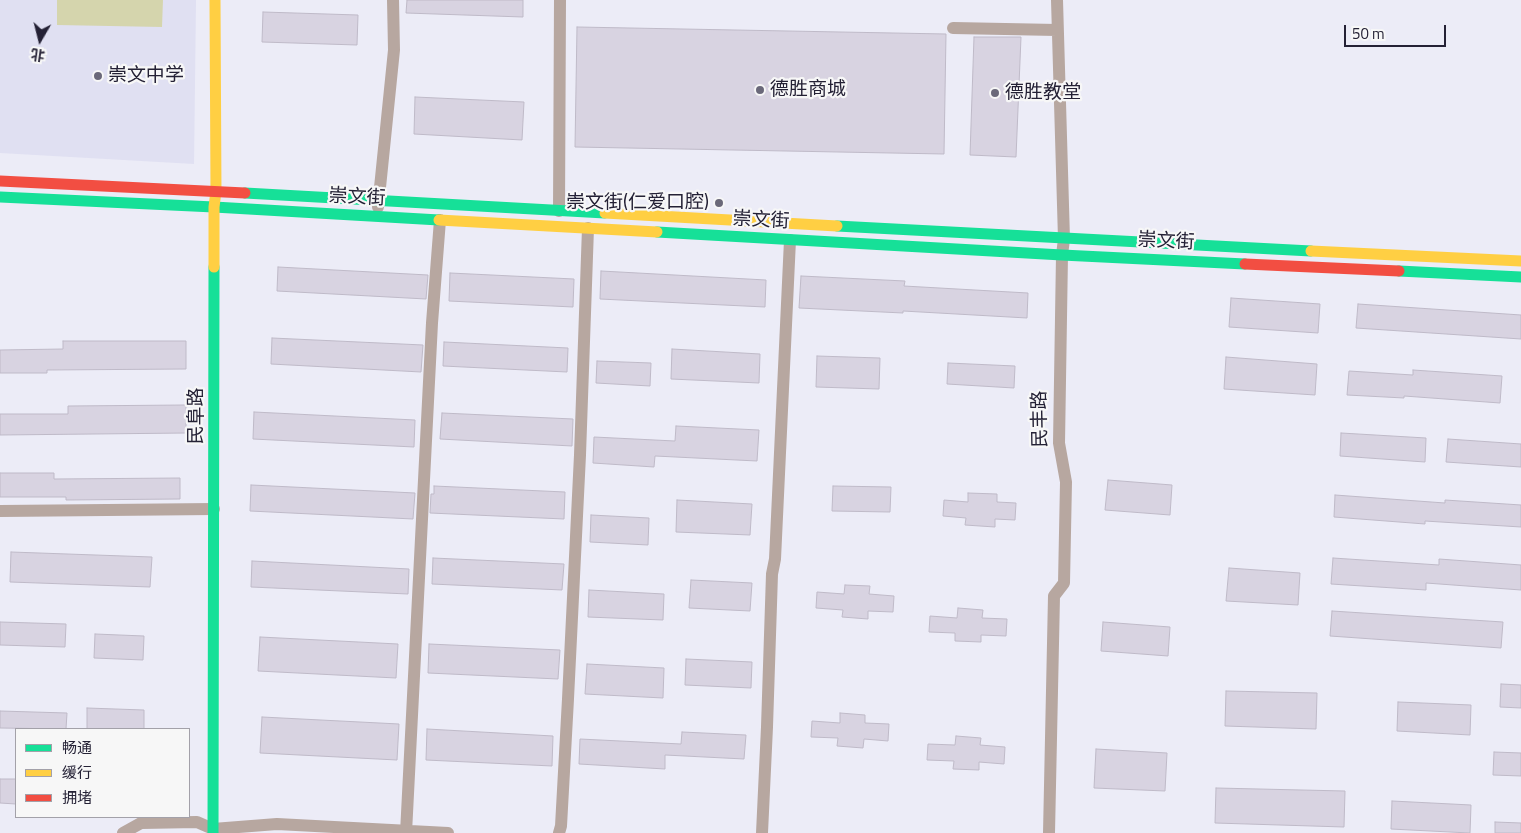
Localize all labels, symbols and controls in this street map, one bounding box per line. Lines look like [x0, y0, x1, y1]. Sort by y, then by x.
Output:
north arrow [15, 15, 65, 65]
scale bar [1346, 15, 1448, 47]
text: 50 m [1352, 22, 1385, 45]
text: 北 [29, 44, 46, 67]
place label: 崇文中学 [108, 65, 184, 87]
marker: 崇文中学 [92, 70, 104, 82]
place label: 德胜商城 [770, 79, 846, 101]
place label: 德胜教堂 [1005, 82, 1081, 104]
marker: 德胜商城 [754, 84, 766, 96]
marker: 德胜教堂 [989, 87, 1001, 99]
street label: 崇文街 [328, 185, 386, 211]
place label: 崇文街(仁爱口腔) [566, 192, 709, 214]
marker: 崇文街(仁爱口腔) [713, 197, 725, 209]
street label: 崇文街 [732, 208, 790, 234]
street label: 崇文街 [1137, 229, 1195, 255]
street label: 民阜路 [186, 388, 208, 444]
street label: 民丰路 [1029, 390, 1053, 448]
legend [15, 728, 190, 818]
text: 畅通 [62, 736, 92, 759]
text: 缓行 [62, 761, 92, 784]
text: 拥堵 [62, 786, 92, 809]

